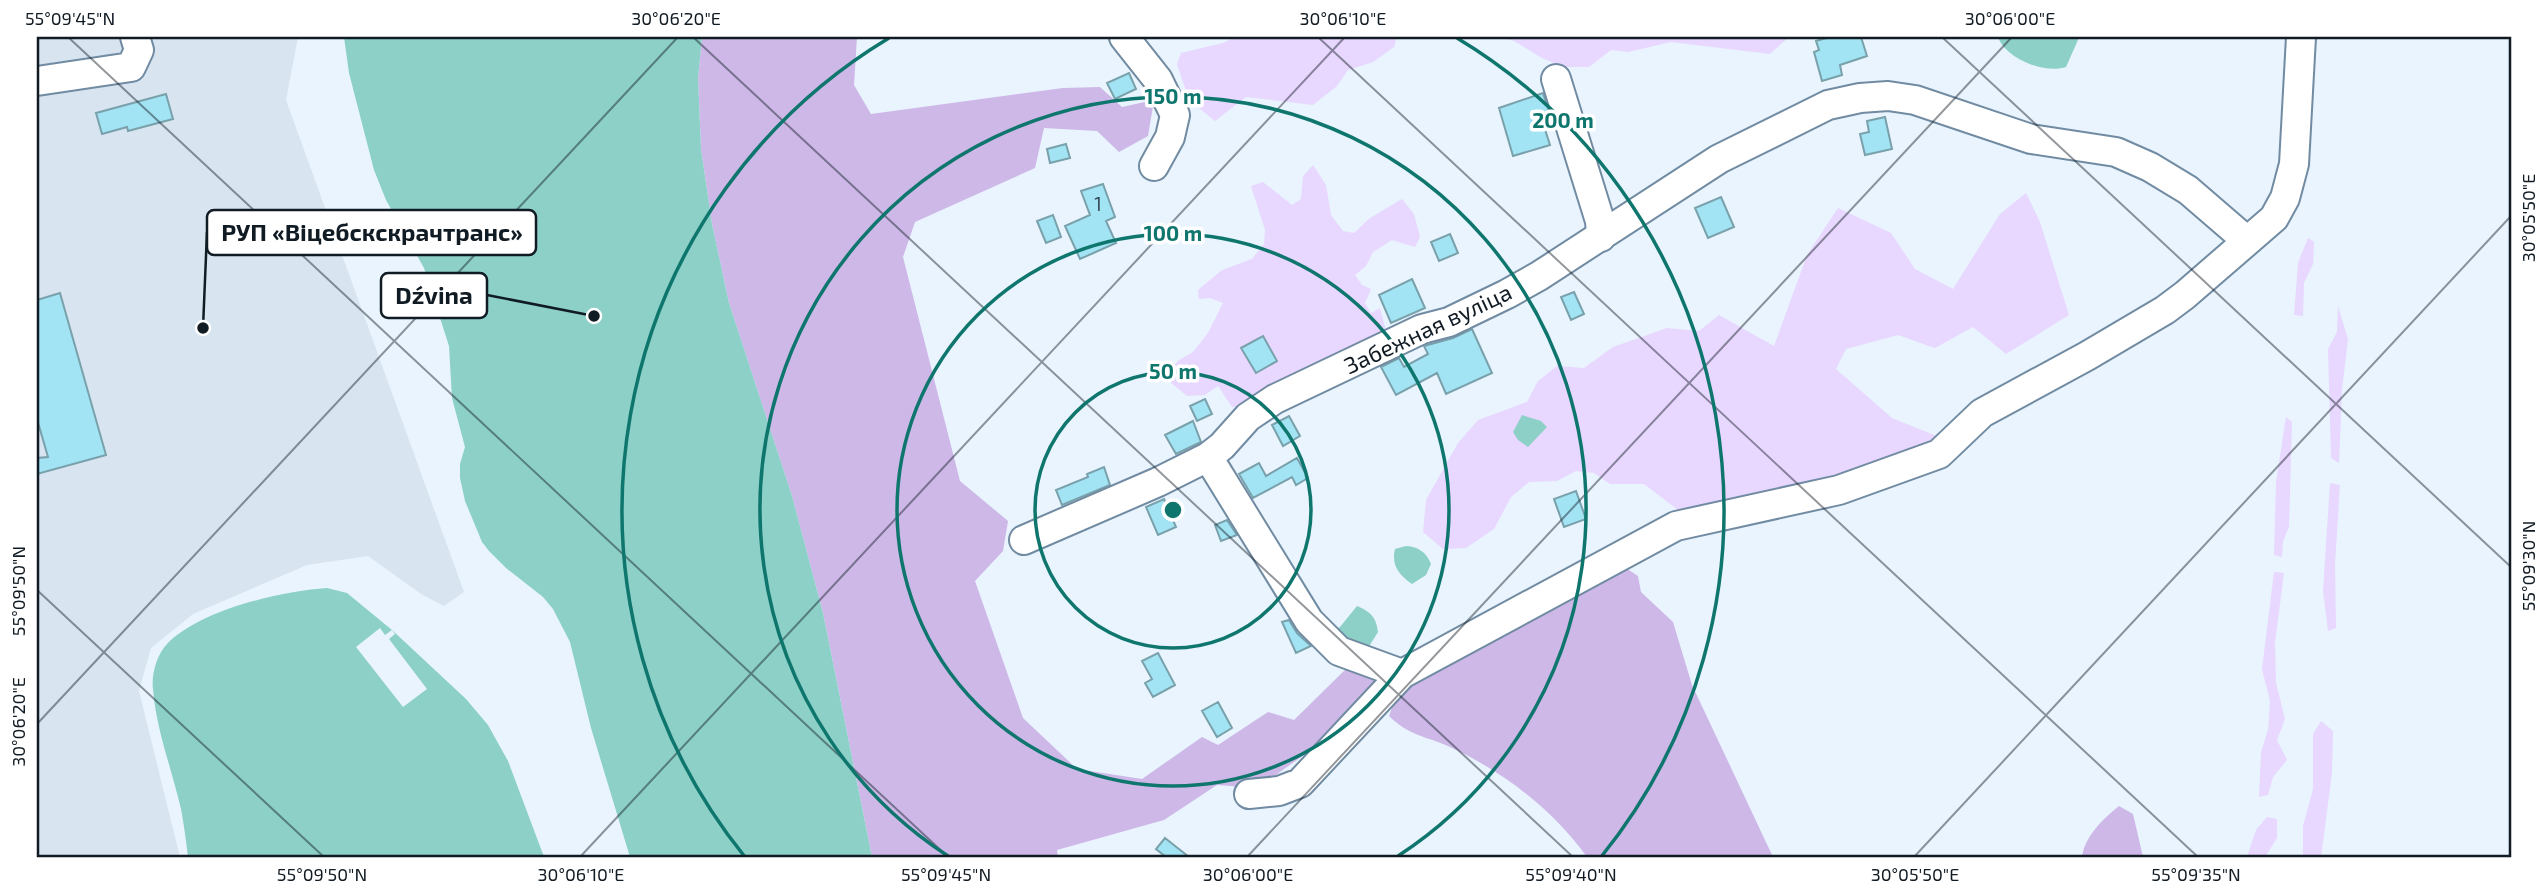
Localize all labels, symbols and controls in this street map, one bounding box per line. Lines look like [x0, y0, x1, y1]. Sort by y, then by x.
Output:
text: 55°09'45"N [25, 7, 115, 29]
text: 30°06'20"E [631, 7, 721, 29]
text: 30°06'10"E [1300, 7, 1386, 29]
text: 30°06'00"E [1965, 7, 2055, 29]
text: 150 m [1145, 83, 1201, 108]
text: 200 m [1532, 107, 1594, 132]
text: 30°05'50"E [2517, 174, 2539, 262]
house number: 1 [1094, 192, 1102, 215]
callout: РУП «Віцебскскрачтранс» [207, 210, 536, 255]
text: РУП «Віцебскскрачтранс» [221, 217, 523, 246]
text: 100 m [1144, 220, 1202, 245]
callout: Dźvina [381, 273, 487, 318]
street label: Забежная вуліца [1339, 277, 1516, 380]
text: Dźvina [395, 280, 473, 309]
text: 50 m [1149, 358, 1197, 383]
centre of rings [1161, 498, 1185, 522]
text: 55°09'30"N [2517, 521, 2539, 611]
text: 55°09'50"N [7, 546, 29, 636]
text: 30°06'20"E [7, 677, 29, 767]
text: 55°09'50"N [277, 863, 367, 885]
text: 30°06'10"E [538, 863, 624, 885]
text: 55°09'45"N [901, 863, 991, 885]
text: 30°06'00"E [1203, 863, 1293, 885]
text: 55°09'40"N [1525, 863, 1617, 885]
text: 30°05'50"E [1871, 863, 1959, 885]
text: 55°09'35"N [2151, 863, 2241, 885]

